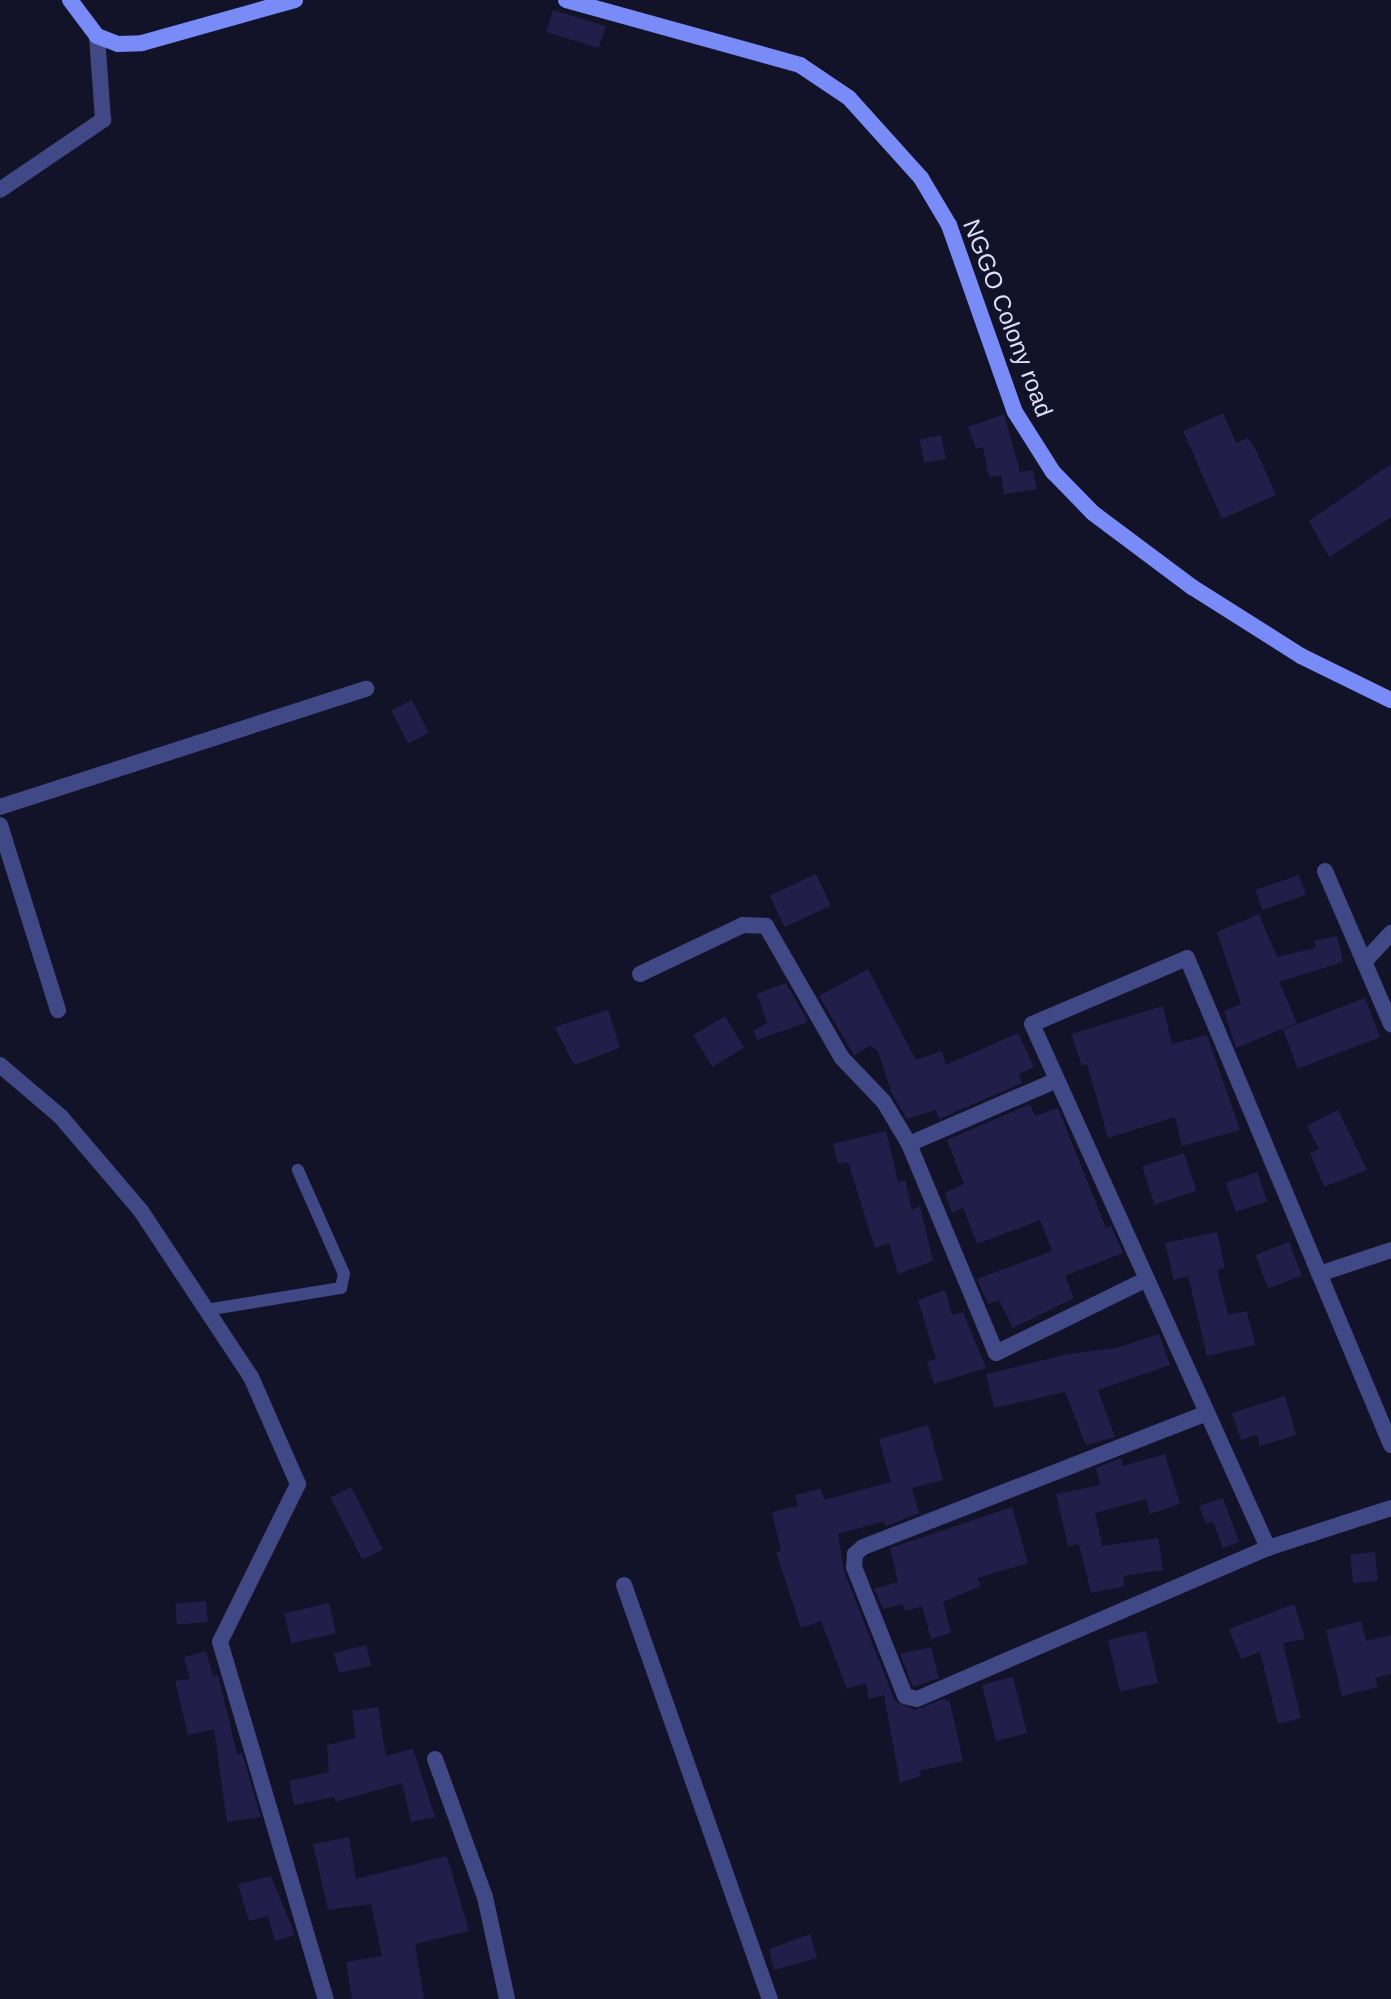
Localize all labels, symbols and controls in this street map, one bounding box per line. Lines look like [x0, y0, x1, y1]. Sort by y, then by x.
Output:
street label: NGGO Colony road [957, 215, 1059, 421]

